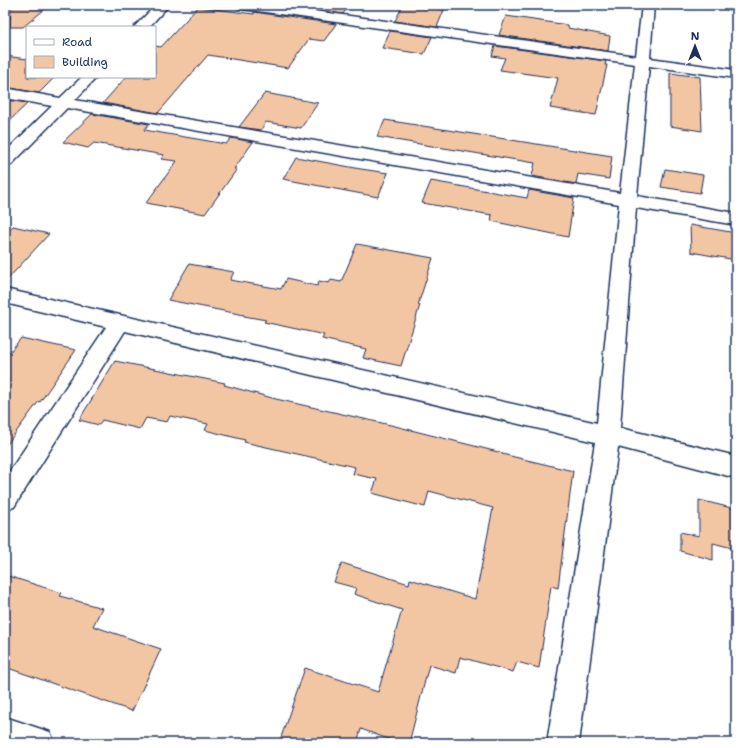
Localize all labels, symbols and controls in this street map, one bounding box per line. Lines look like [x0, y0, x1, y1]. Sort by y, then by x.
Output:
legend [26, 26, 156, 78]
north arrow [675, 26, 715, 66]
text: N [691, 29, 700, 44]
text: Road [62, 34, 93, 50]
text: Building [62, 54, 108, 70]

